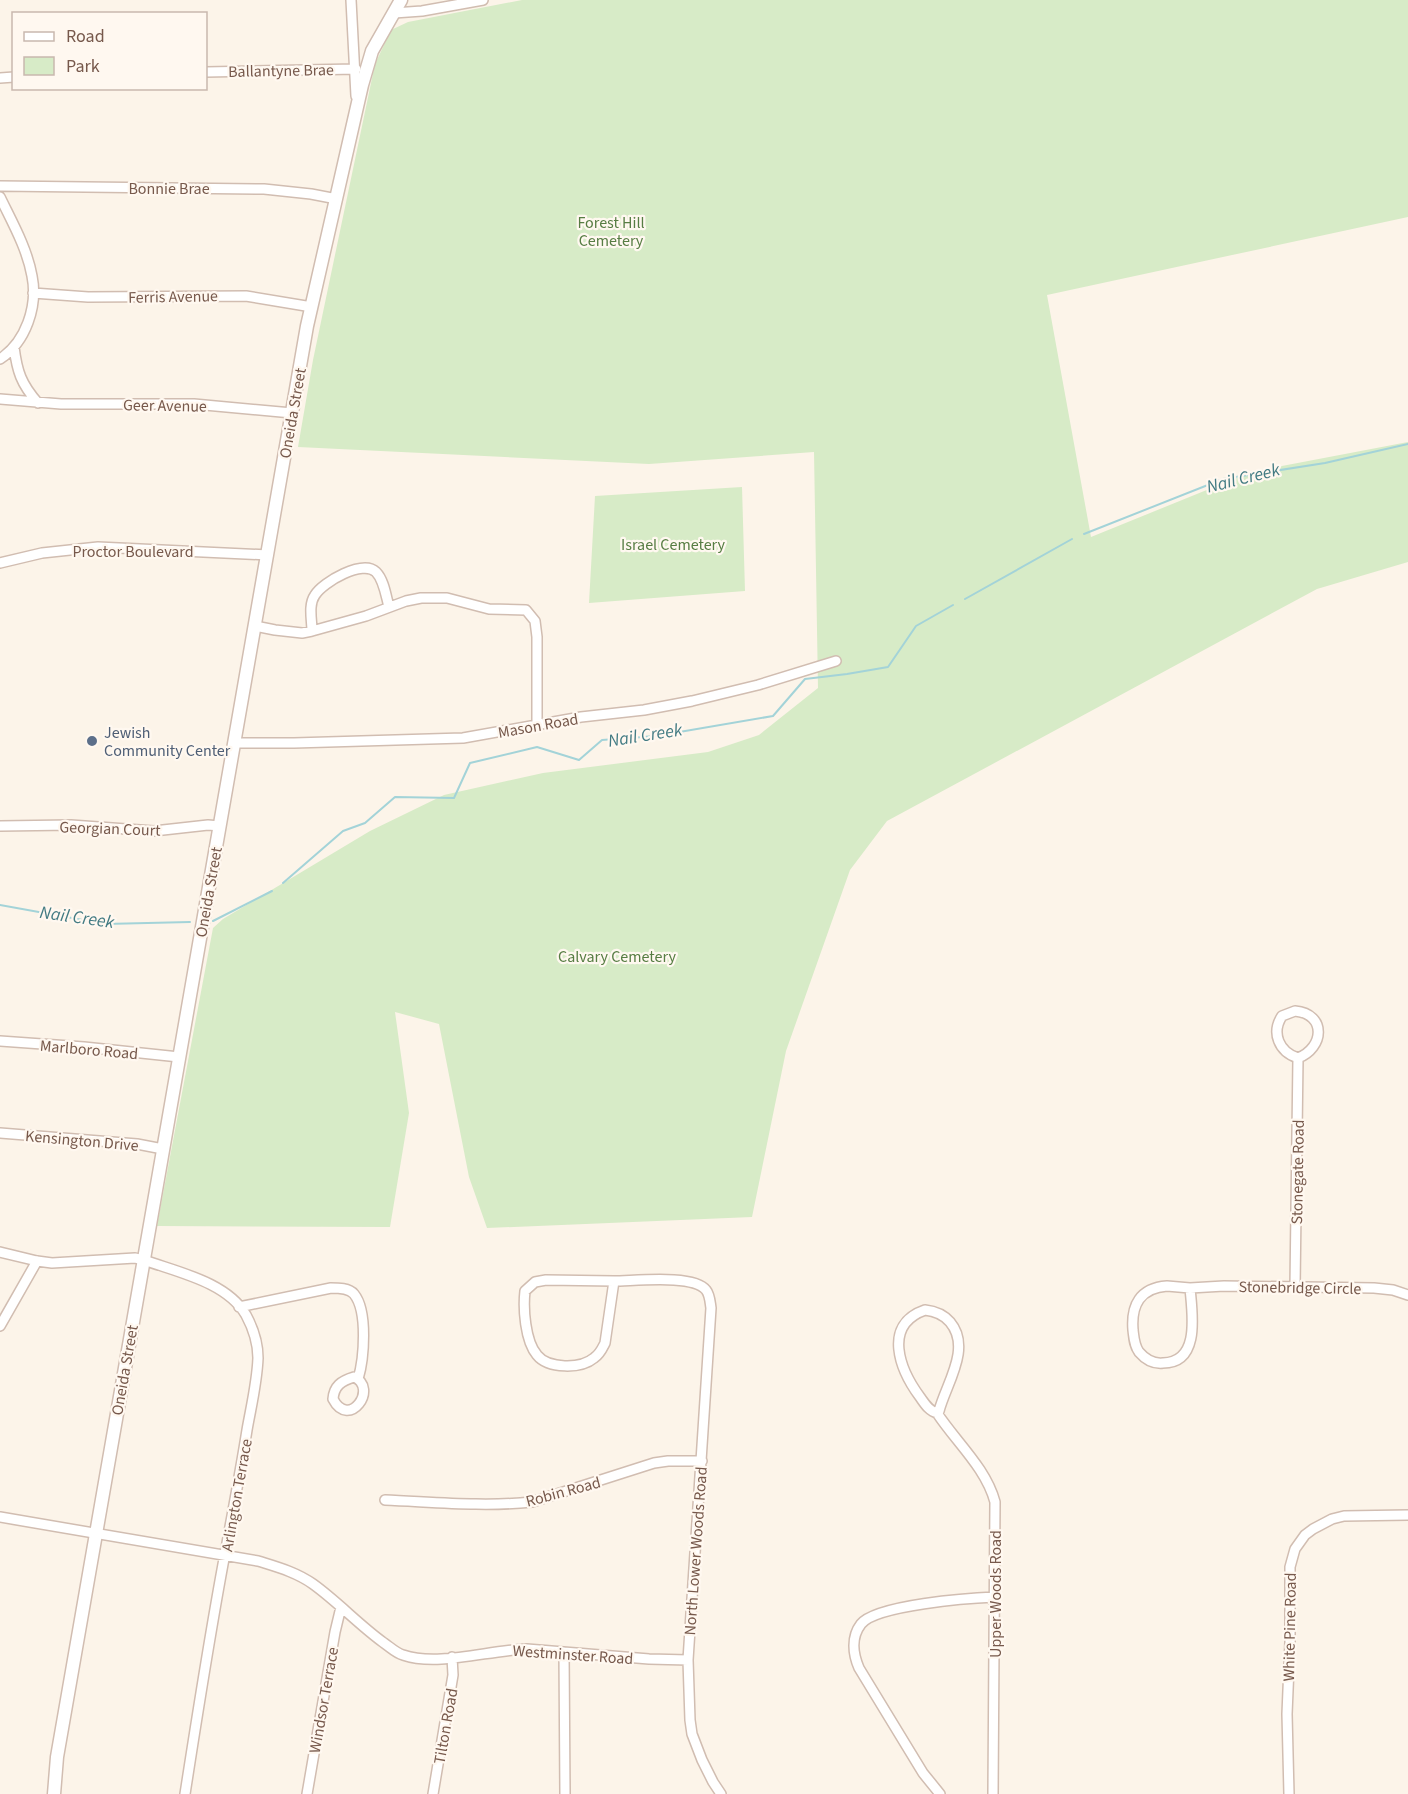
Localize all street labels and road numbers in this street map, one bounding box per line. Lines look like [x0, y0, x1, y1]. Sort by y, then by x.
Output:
street label: Ballantyne Brae [228, 59, 334, 83]
street label: Bonnie Brae [128, 178, 210, 200]
street label: Ferris Avenue [128, 285, 218, 309]
street label: Oneida Street [274, 366, 312, 460]
street label: Geer Avenue [123, 394, 207, 418]
street label: Proctor Boulevard [72, 541, 194, 563]
street label: Mason Road [496, 708, 580, 744]
street label: Georgian Court [59, 816, 162, 842]
street label: Oneida Street [190, 845, 228, 939]
street label: Marlboro Road [39, 1035, 139, 1065]
street label: Stonegate Road [1286, 1119, 1310, 1225]
street label: Kensington Drive [24, 1125, 140, 1157]
street label: Stonebridge Circle [1238, 1276, 1362, 1300]
street label: Oneida Street [106, 1323, 144, 1417]
street label: Arlington Terrace [216, 1437, 258, 1553]
street label: North Lower Woods Road [679, 1466, 713, 1636]
street label: Robin Road [523, 1471, 603, 1513]
street label: Upper Woods Road [985, 1530, 1007, 1658]
street label: White Pine Road [1278, 1572, 1302, 1682]
street label: Westminster Road [512, 1640, 634, 1670]
street label: Windsor Terrace [304, 1645, 344, 1755]
street label: Tilton Road [428, 1686, 463, 1766]

